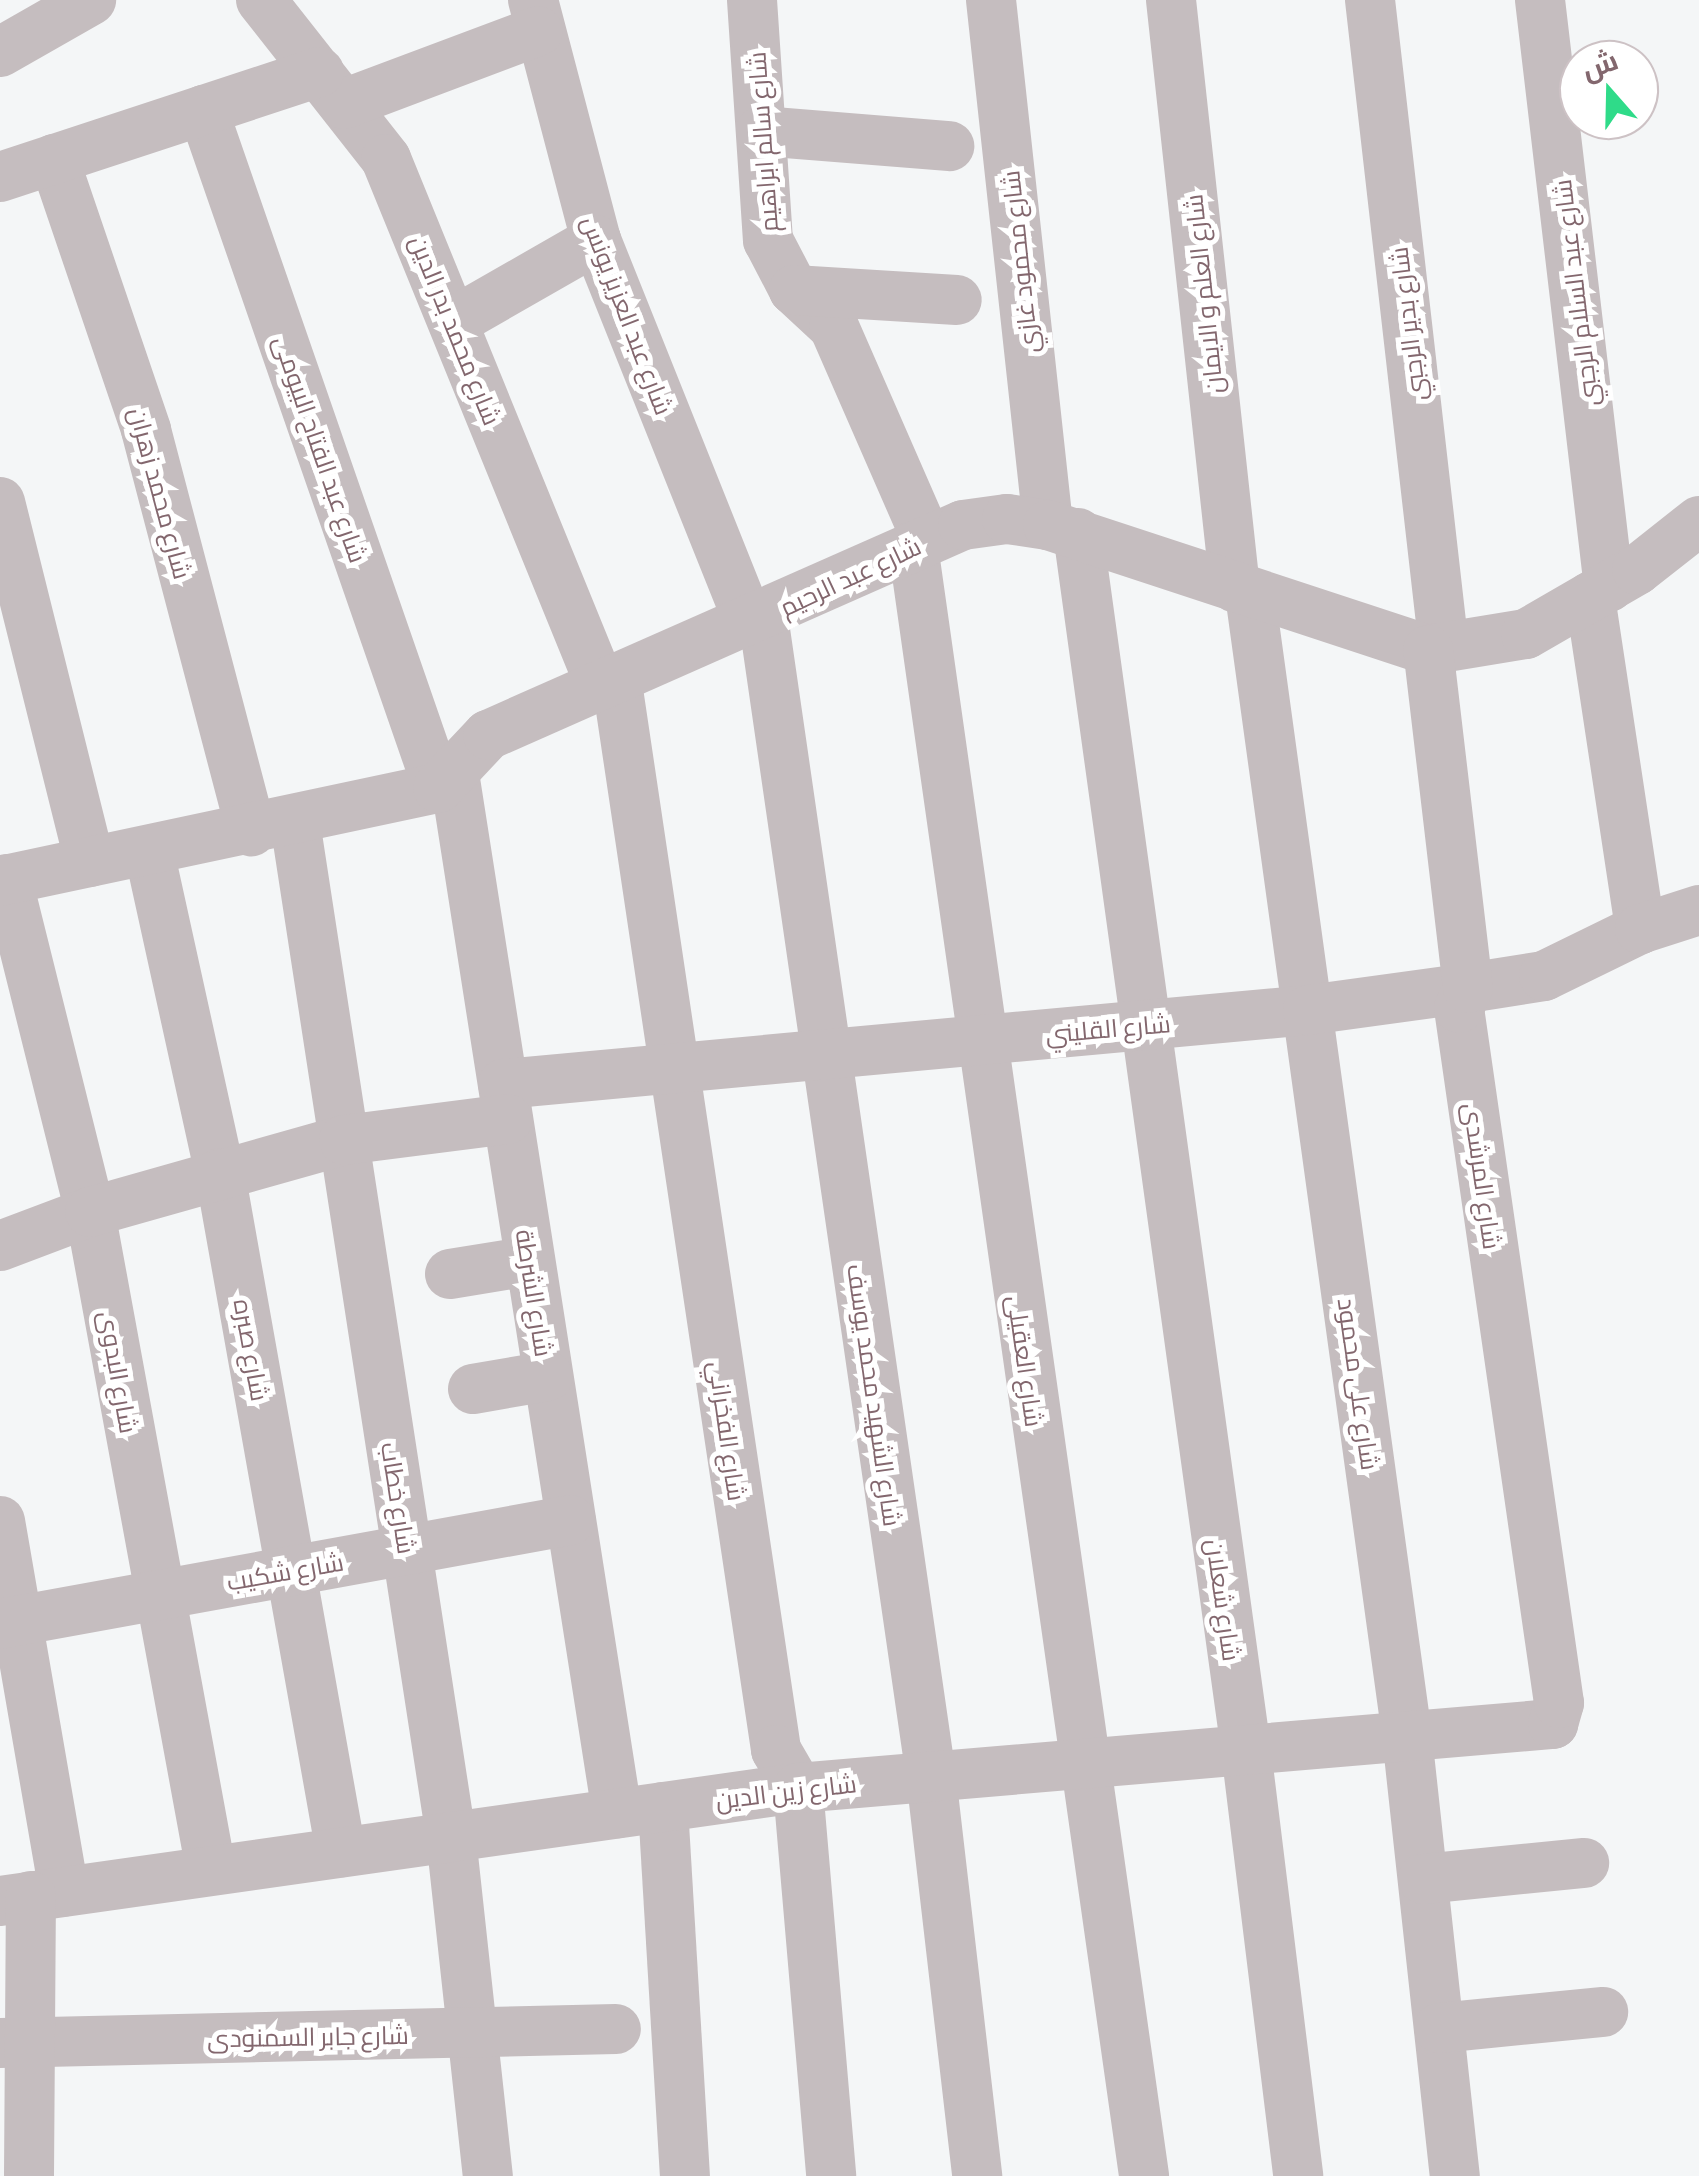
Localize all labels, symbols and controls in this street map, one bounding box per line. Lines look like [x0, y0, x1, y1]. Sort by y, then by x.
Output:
north arrow [1559, 40, 1659, 140]
text: ش [1577, 42, 1622, 86]
street label: شارع سالم ابراهيم [741, 51, 783, 233]
street label: شارع محمود غازي [994, 169, 1044, 355]
street label: شارع عبد السلام الرجبي [1546, 178, 1604, 408]
street label: شارع العلم و الايمان [1178, 193, 1228, 395]
street label: شارع عبد العزيز يونس [576, 211, 680, 419]
street label: شارع محمد بدر الدين [404, 231, 508, 429]
street label: شارع بدير الرجبي [1383, 245, 1431, 403]
street label: شارع عبد الفتاح البيومى [268, 332, 374, 566]
street label: شارع محمد زهران [124, 404, 198, 582]
street label: شارع عبد الرحيم [775, 530, 925, 622]
street label: شارع القليني [1044, 1008, 1172, 1048]
street label: شارع المرشدى [1458, 1101, 1508, 1251]
street label: شارع الشرطة [510, 1227, 560, 1359]
street label: شارع الشهيد محمد يوسف [842, 1262, 908, 1528]
street label: شارع العقيلى [1002, 1293, 1050, 1429]
street label: شارع على محمود [1332, 1296, 1386, 1472]
street label: شارع صبره [228, 1297, 276, 1403]
street label: شارع البدوى [93, 1309, 145, 1435]
street label: شارع الفخراني [703, 1359, 753, 1503]
street label: شارع خطاب [375, 1440, 423, 1556]
street label: شارع شعلان [1201, 1537, 1247, 1663]
street label: شارع شكيب [224, 1546, 346, 1596]
street label: شارع زين الدين [714, 1767, 858, 1815]
street label: شارع جابر السمنودى [207, 2019, 409, 2053]

